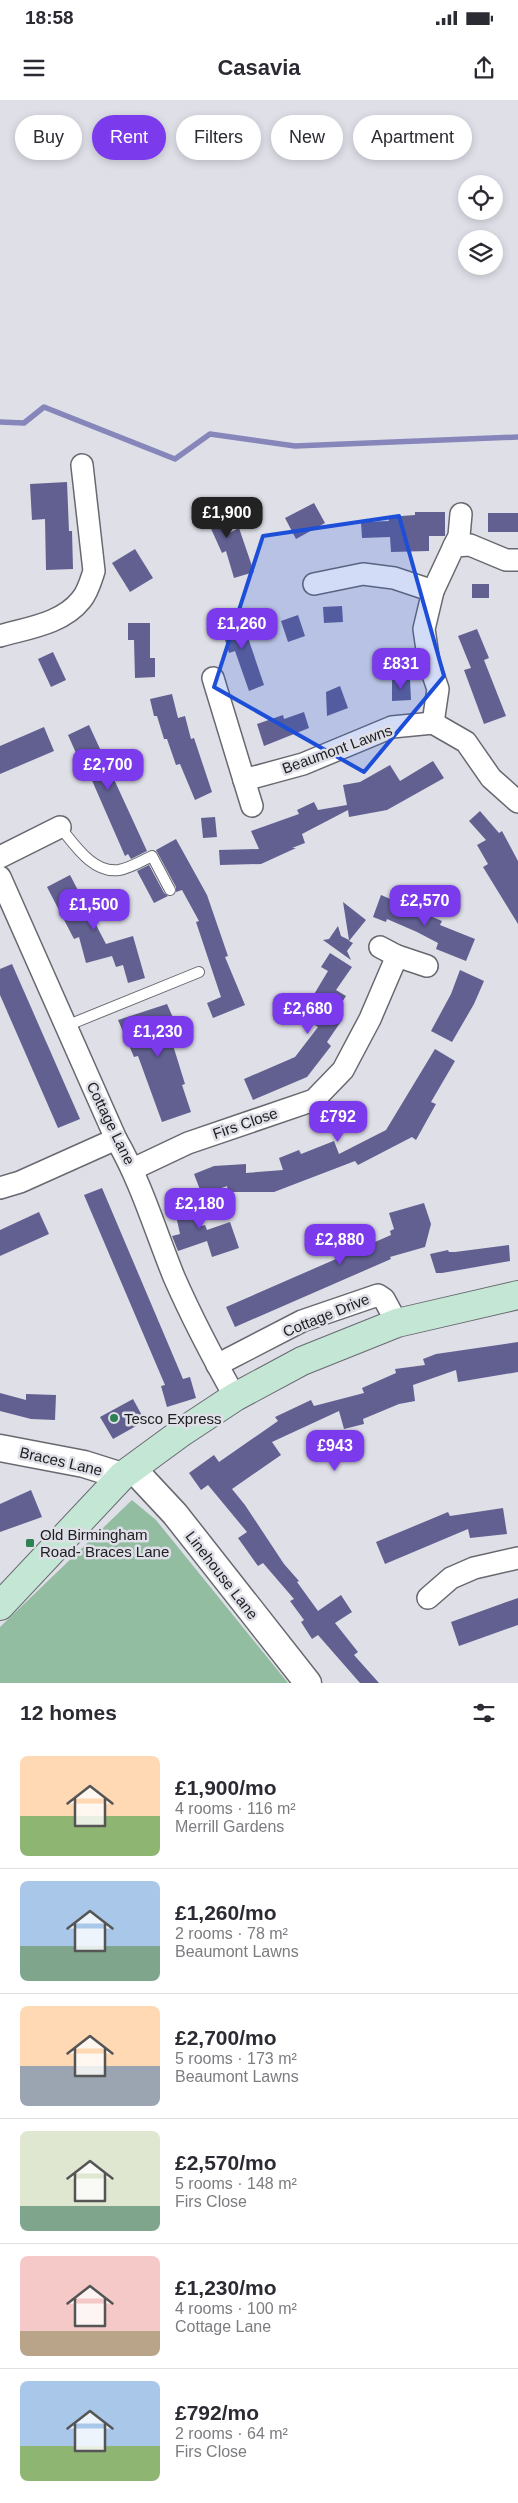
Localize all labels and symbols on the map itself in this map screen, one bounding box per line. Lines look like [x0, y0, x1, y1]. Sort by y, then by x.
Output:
pin: £1,900 [186, 496, 268, 539]
pin: £1,260 [201, 608, 283, 650]
pin: £831 [371, 648, 431, 690]
street label: Beaumont Lawns [280, 721, 394, 777]
pin: £2,700 [67, 748, 149, 791]
pin: £2,570 [384, 884, 466, 927]
pin: £1,500 [53, 888, 135, 931]
pin: £2,680 [267, 992, 349, 1035]
pin: £1,230 [117, 1016, 199, 1058]
street label: Cottage Lane [84, 1079, 138, 1167]
pin: £792 [308, 1100, 368, 1143]
street label: Firs Close [210, 1104, 280, 1142]
pin: £2,180 [159, 1188, 241, 1230]
pin: £2,880 [299, 1224, 381, 1266]
street label: Cottage Drive [280, 1290, 372, 1340]
place label: Tesco Express [124, 1410, 222, 1427]
marker: Tesco Express [108, 1412, 120, 1424]
pin: £943 [305, 1430, 365, 1472]
street label: Braces Lane [18, 1443, 104, 1479]
place label: Old Birmingham Road- Braces Lane [40, 1526, 169, 1560]
street label: Linehouse Lane [182, 1528, 262, 1622]
marker: Old Birmingham Road- Braces Lane [24, 1537, 36, 1549]

